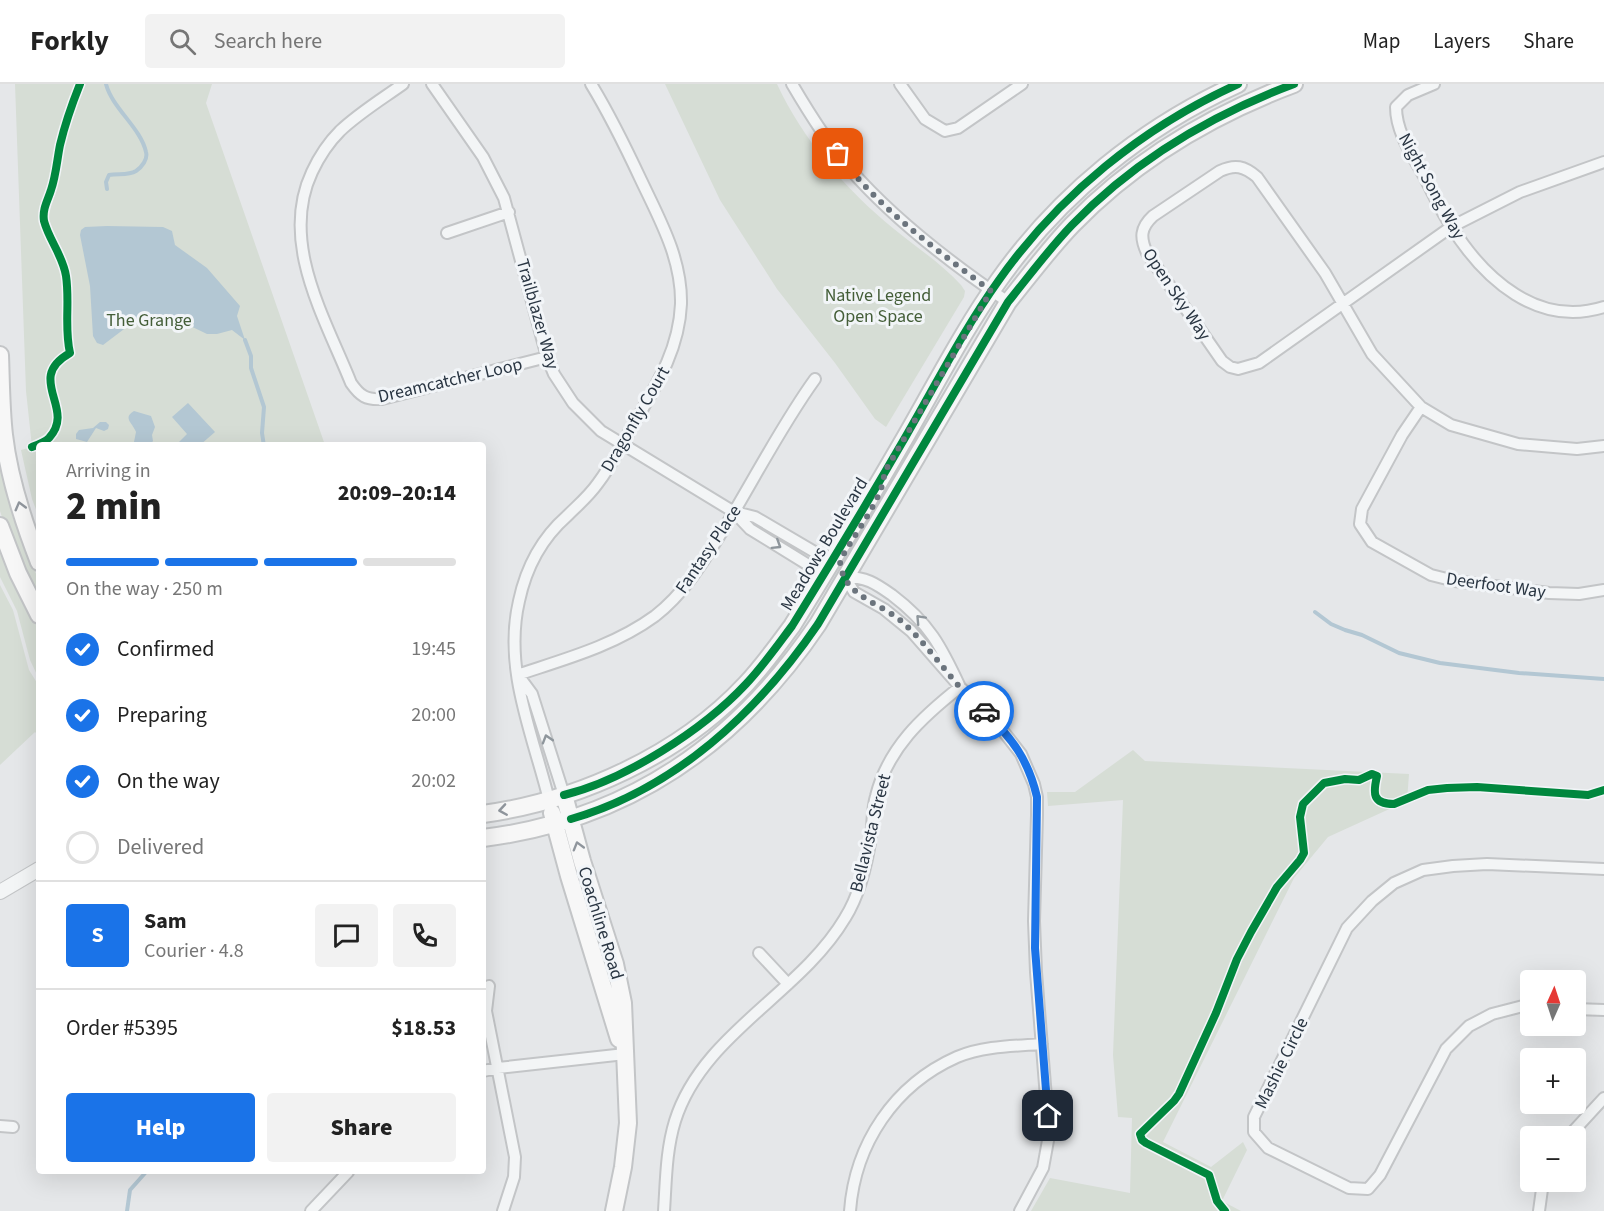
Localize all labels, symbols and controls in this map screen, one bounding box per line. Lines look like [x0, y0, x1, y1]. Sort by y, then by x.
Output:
search box [145, 14, 565, 68]
text: Forkly [30, 21, 109, 61]
icon: search [166, 25, 199, 58]
text: Search here [214, 25, 322, 57]
text: Map [1363, 26, 1400, 56]
text: Layers [1433, 26, 1490, 56]
text: Share [1523, 26, 1574, 56]
pin [812, 128, 863, 179]
street label: Night Song Way [1392, 129, 1471, 244]
icon: bag [821, 137, 854, 170]
street label: Open Sky Way [1137, 243, 1217, 346]
street label: Trailblazer Way [510, 256, 565, 373]
park label: Native Legend Open Space [825, 283, 931, 329]
park label: The Grange [106, 308, 192, 333]
street label: Dreamcatcher Loop [376, 352, 525, 409]
street label: Dragonfly Court [595, 362, 676, 477]
text: Arriving in [66, 457, 151, 485]
street label: Meadows Boulevard [775, 473, 874, 616]
text: 20:09–20:14 [338, 477, 456, 509]
text: 2 min [66, 479, 162, 535]
street label: Fantasy Place [669, 500, 747, 599]
one-way arrow [14, 502, 27, 512]
one-way arrow [770, 538, 781, 549]
street label: Deerfoot Way [1444, 566, 1548, 605]
text: On the way · 250 m [66, 575, 223, 603]
one-way arrow [916, 615, 927, 626]
icon: check [66, 633, 99, 666]
text: Confirmed [117, 633, 214, 665]
text: 19:45 [411, 635, 456, 663]
courier [954, 681, 1014, 741]
icon: car [968, 695, 1001, 728]
icon: check [66, 699, 99, 732]
text: Preparing [117, 699, 207, 731]
text: 20:00 [411, 701, 456, 729]
one-way arrow [541, 734, 554, 745]
icon: check [66, 765, 99, 798]
text: On the way [117, 765, 220, 797]
text: 20:02 [411, 767, 456, 795]
street label: Bellavista Street [844, 771, 897, 895]
one-way arrow [499, 804, 508, 816]
text: Delivered [117, 831, 204, 863]
one-way arrow [573, 841, 585, 852]
street label: Coachline Road [571, 864, 630, 983]
button: chat [315, 904, 378, 967]
button: phone [393, 904, 456, 967]
text: Sam [144, 905, 187, 937]
text: S [91, 919, 104, 951]
text: Courier · 4.8 [144, 937, 244, 965]
north arrow [1520, 970, 1586, 1036]
map controls [1520, 970, 1586, 1192]
text: Order #5395 [66, 1012, 178, 1044]
text: $18.53 [391, 1012, 456, 1044]
street label: Mashie Circle [1249, 1013, 1314, 1113]
button: + [1520, 1048, 1586, 1114]
pin [1022, 1090, 1073, 1141]
button: Help [66, 1093, 255, 1162]
button: Share [267, 1093, 456, 1162]
icon: home [1031, 1099, 1064, 1132]
button: − [1520, 1126, 1586, 1192]

